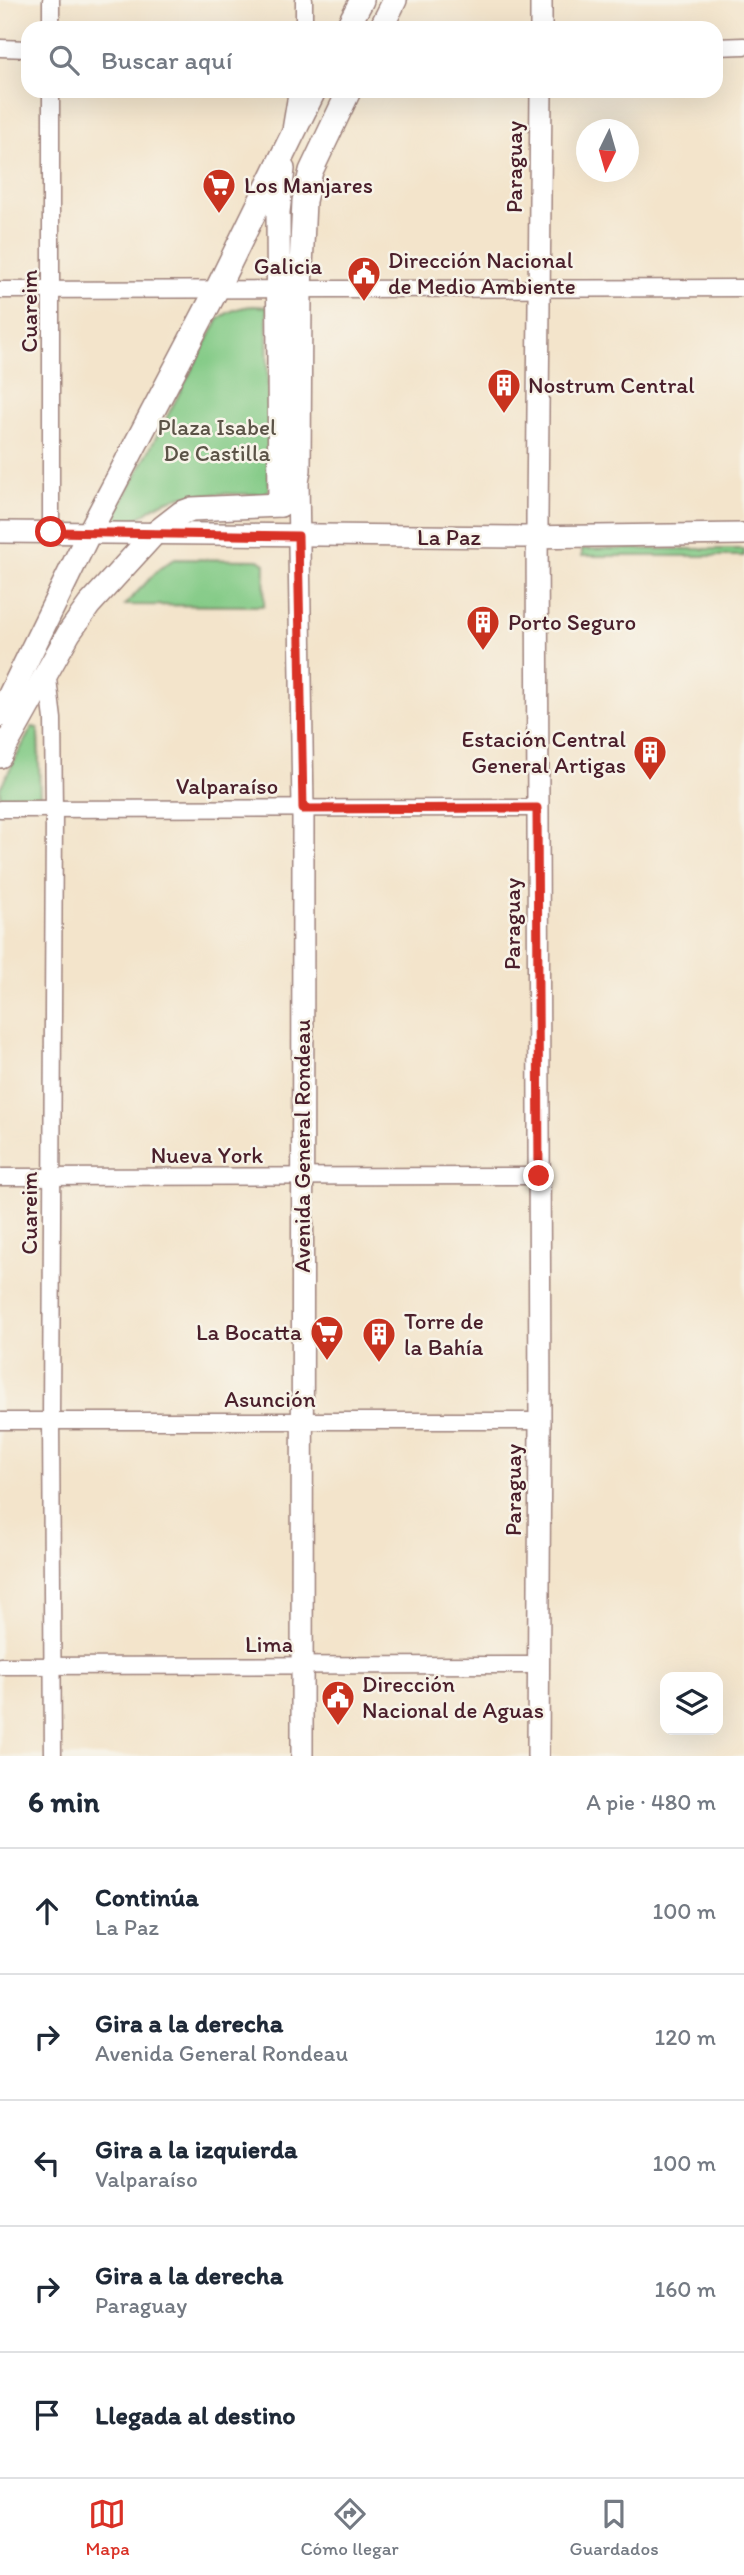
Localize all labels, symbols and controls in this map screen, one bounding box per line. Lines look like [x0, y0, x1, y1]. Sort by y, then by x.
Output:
search box [21, 21, 723, 98]
icon: search [45, 41, 83, 79]
text: Buscar aquí [101, 44, 232, 76]
north arrow [576, 119, 639, 182]
street label: Paraguay [500, 121, 528, 213]
supermarket icon: Los Manjares [200, 166, 238, 215]
place label: Los Manjares [244, 171, 373, 199]
place label: Dirección Nacional de Medio Ambiente [388, 246, 576, 300]
street label: Galicia [254, 252, 322, 280]
public building icon: Dirección Nacional de Medio Ambiente [345, 254, 383, 303]
street label: Cuareim [15, 269, 43, 353]
building icon: Nostrum Central [485, 366, 523, 415]
place label: Nostrum Central [528, 371, 695, 399]
park label: Plaza Isabel De Castilla [158, 413, 277, 467]
route start [35, 516, 66, 547]
street label: La Paz [417, 523, 481, 551]
building icon: Porto Seguro [464, 603, 502, 652]
place label: Porto Seguro [508, 608, 636, 636]
place label: Estación Central General Artigas [461, 725, 626, 779]
building icon: Estación Central General Artigas [631, 733, 669, 782]
street label: Valparaíso [176, 772, 278, 800]
street label: Paraguay [498, 878, 526, 970]
street label: Avenida General Rondeau [288, 1019, 316, 1273]
street label: Nueva York [151, 1141, 263, 1169]
route end [523, 1160, 554, 1191]
street label: Cuareim [15, 1171, 43, 1255]
place label: Torre de la Bahía [404, 1307, 484, 1361]
supermarket icon: La Bocatta [308, 1313, 346, 1362]
building icon: Torre de la Bahía [360, 1315, 398, 1364]
place label: La Bocatta [196, 1318, 302, 1346]
street label: Asunción [224, 1385, 316, 1413]
street label: Paraguay [499, 1444, 527, 1536]
street label: Lima [245, 1630, 293, 1658]
place label: Dirección Nacional de Aguas [362, 1670, 544, 1724]
map controls [660, 1672, 723, 1735]
button: layers [660, 1672, 723, 1735]
public building icon: Dirección Nacional de Aguas [319, 1678, 357, 1727]
text: 6 min [28, 1783, 100, 1820]
text: A pie · 480 m [586, 1788, 716, 1816]
text: Continúa [95, 1881, 199, 1913]
icon: ahead [28, 1892, 66, 1930]
text: 100 m [652, 1897, 716, 1925]
text: La Paz [95, 1913, 159, 1941]
text: Gira a la derecha [95, 2007, 283, 2039]
icon: right [28, 2018, 66, 2056]
text: 120 m [655, 2023, 716, 2051]
text: Avenida General Rondeau [95, 2039, 348, 2067]
text: Gira a la izquierda [95, 2133, 298, 2165]
icon: left [28, 2144, 66, 2182]
text: 100 m [652, 2149, 716, 2177]
text: Valparaíso [95, 2165, 198, 2193]
text: Gira a la derecha [95, 2259, 283, 2291]
icon: right [28, 2270, 66, 2308]
text: 160 m [654, 2275, 716, 2303]
text: Paraguay [95, 2291, 187, 2319]
icon: arrive [28, 2396, 66, 2434]
text: Llegada al destino [95, 2399, 296, 2431]
tab: Mapa [85, 2495, 130, 2560]
tab: Cómo llegar [300, 2495, 399, 2560]
tab: Guardados [570, 2495, 659, 2560]

